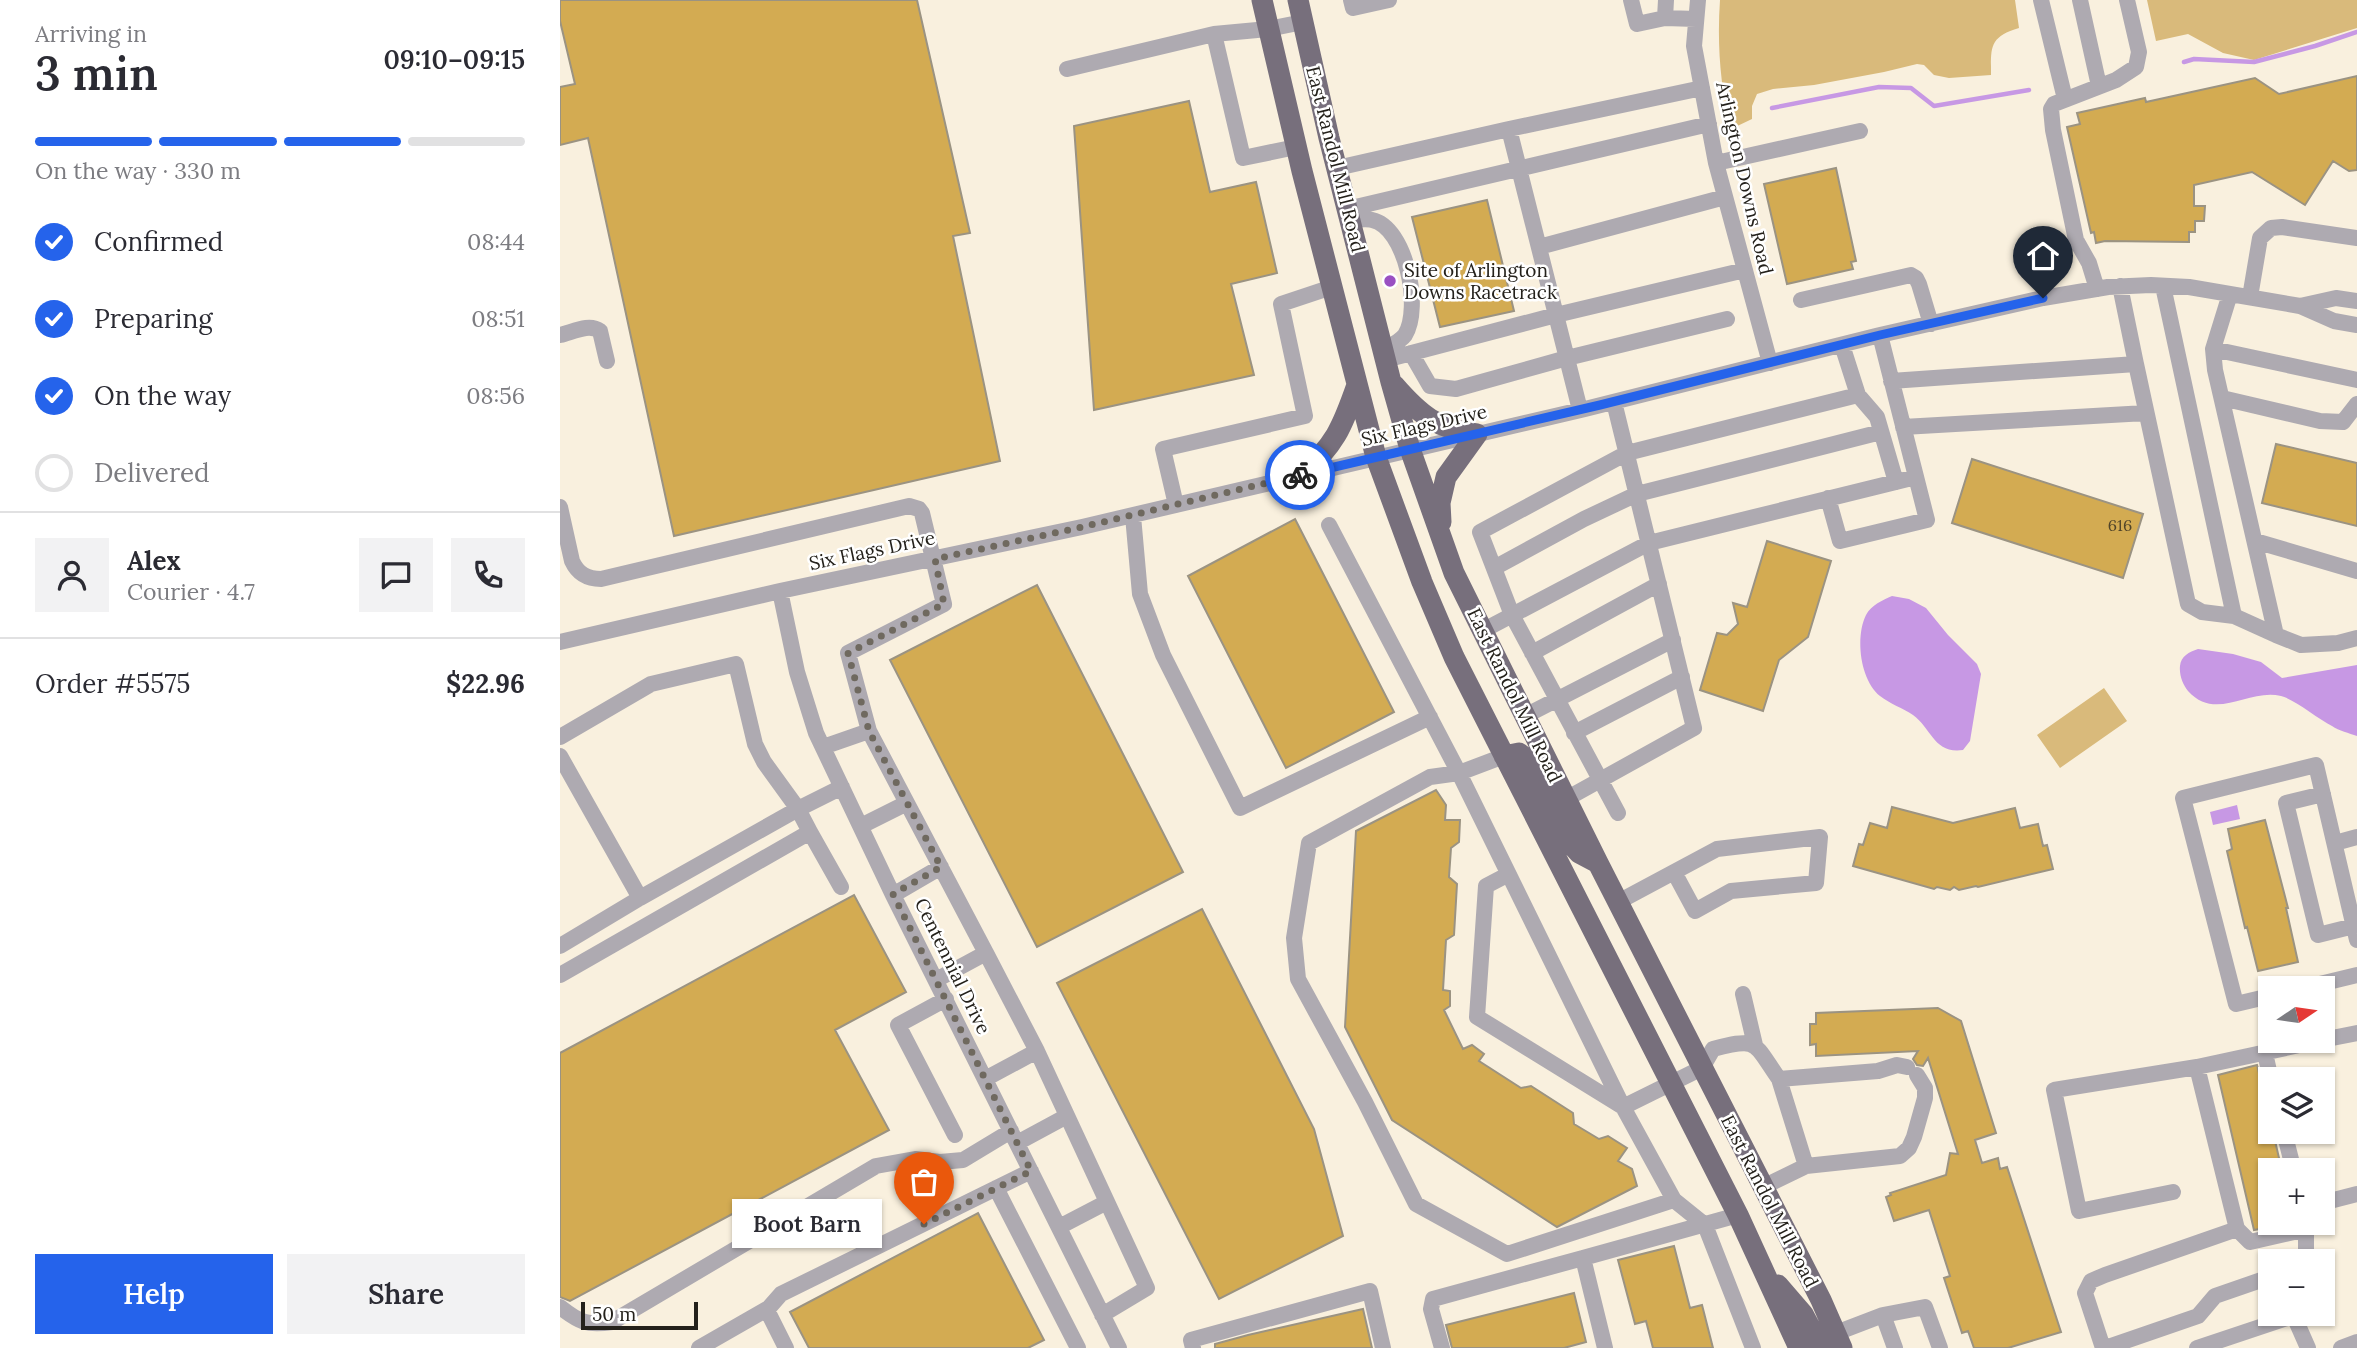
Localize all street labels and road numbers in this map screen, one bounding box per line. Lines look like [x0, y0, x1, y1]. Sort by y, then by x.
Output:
street label: East Randol Mill Road [1301, 63, 1371, 255]
street label: Arlington Downs Road [1711, 78, 1779, 277]
street label: Six Flags Drive [1359, 399, 1489, 451]
street label: Six Flags Drive [807, 525, 937, 575]
street label: East Randol Mill Road [1462, 604, 1568, 786]
street label: Centennial Drive [910, 894, 996, 1038]
street label: East Randol Mill Road [1716, 1111, 1824, 1291]

